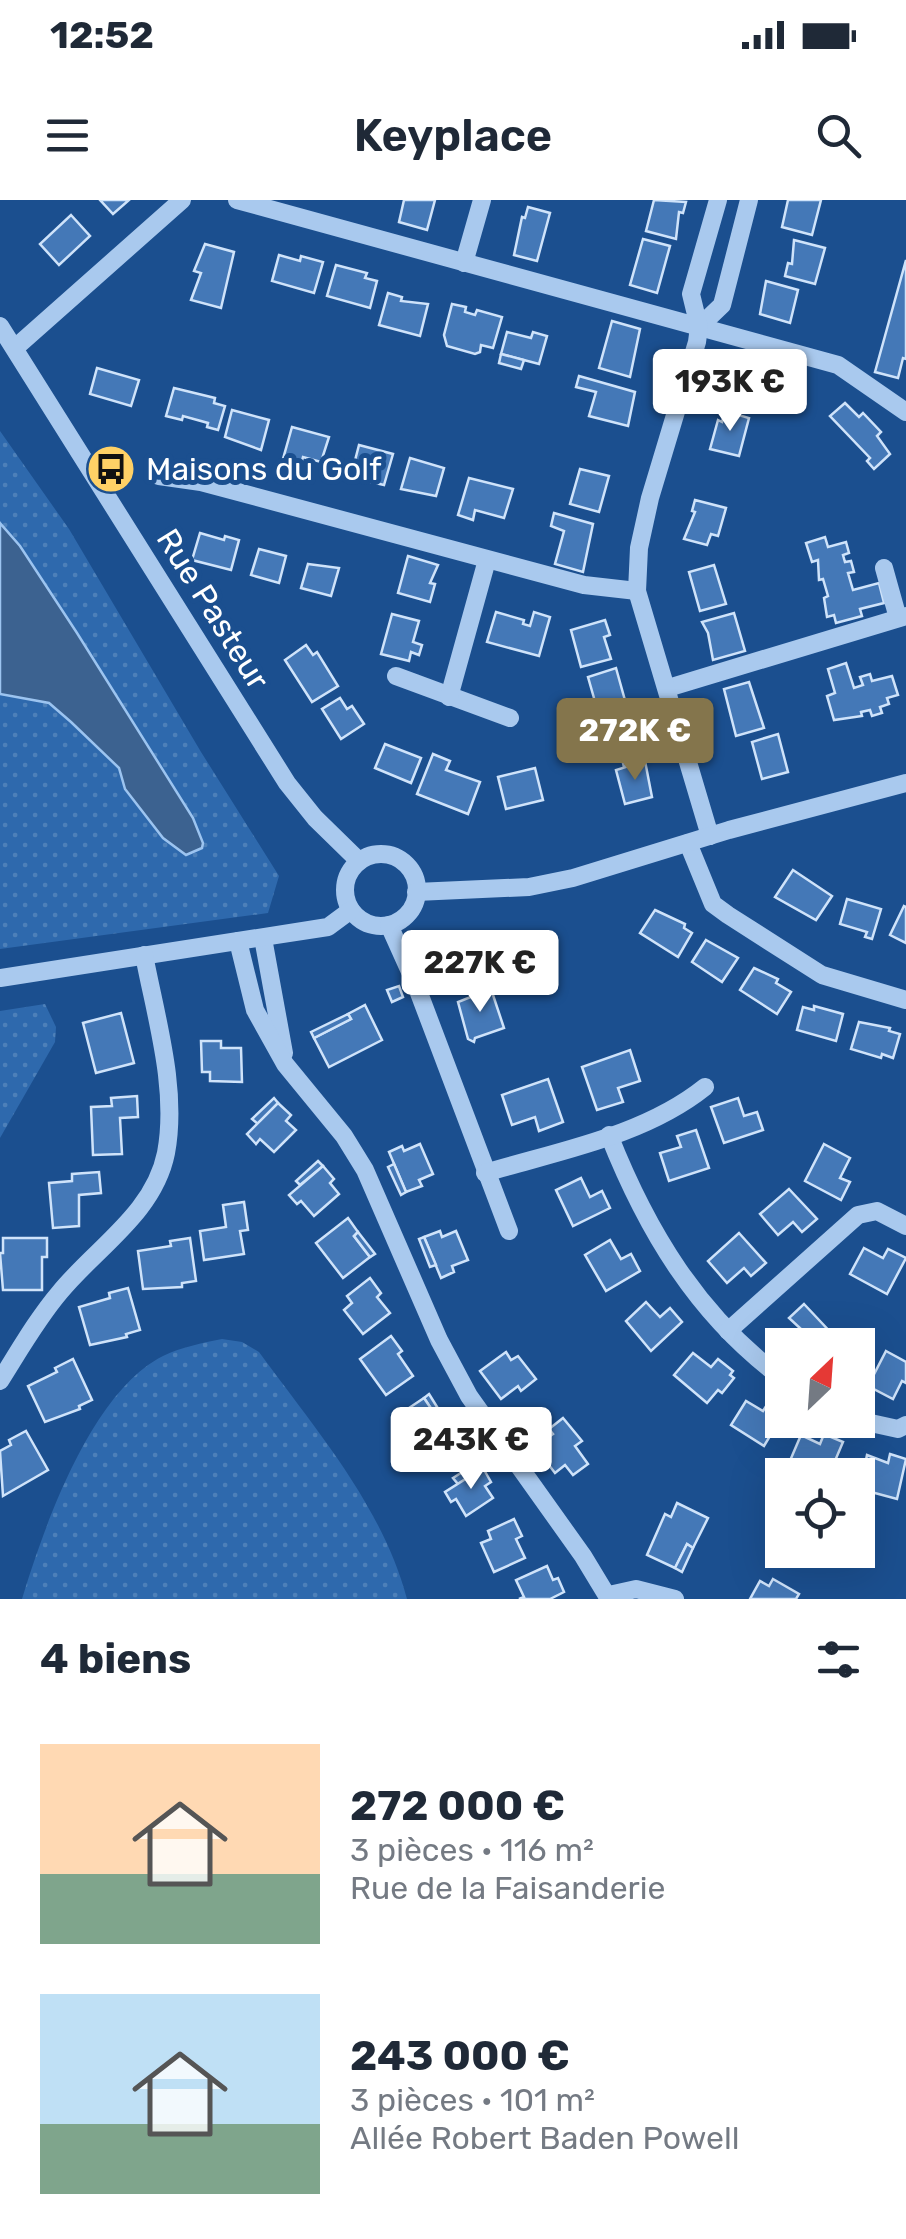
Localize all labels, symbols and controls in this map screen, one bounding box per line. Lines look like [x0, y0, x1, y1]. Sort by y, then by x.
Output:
text: 12:52 [50, 12, 154, 58]
icon: menu [40, 108, 95, 163]
icon: search [811, 108, 866, 163]
text: Keyplace [354, 109, 552, 162]
pin: 193K € [649, 349, 811, 434]
text: 193K € [675, 362, 785, 400]
bus stop icon: Maisons du Golf [85, 443, 137, 495]
place label: Maisons du Golf [146, 450, 382, 488]
street label: Rue Pasteur [149, 522, 277, 696]
pin: 272K € [554, 698, 716, 783]
text: 272K € [579, 711, 691, 749]
pin: 227K € [399, 930, 561, 1015]
text: 227K € [424, 943, 536, 981]
north arrow [765, 1328, 875, 1438]
map controls [765, 1328, 875, 1568]
pin: 243K € [390, 1407, 552, 1492]
text: 243K € [413, 1420, 529, 1458]
button: locate [765, 1458, 875, 1568]
icon: filters [811, 1632, 866, 1687]
text: 4 biens [40, 1634, 191, 1684]
text: 272 000 € [350, 1781, 565, 1831]
icon: home [120, 1784, 240, 1904]
text: 3 pièces · 116 m² [350, 1831, 594, 1869]
text: Rue de la Faisanderie [350, 1869, 665, 1907]
text: 243 000 € [350, 2031, 570, 2081]
icon: home [120, 2034, 240, 2154]
text: 3 pièces · 101 m² [350, 2081, 595, 2119]
text: Allée Robert Baden Powell [350, 2119, 739, 2157]

